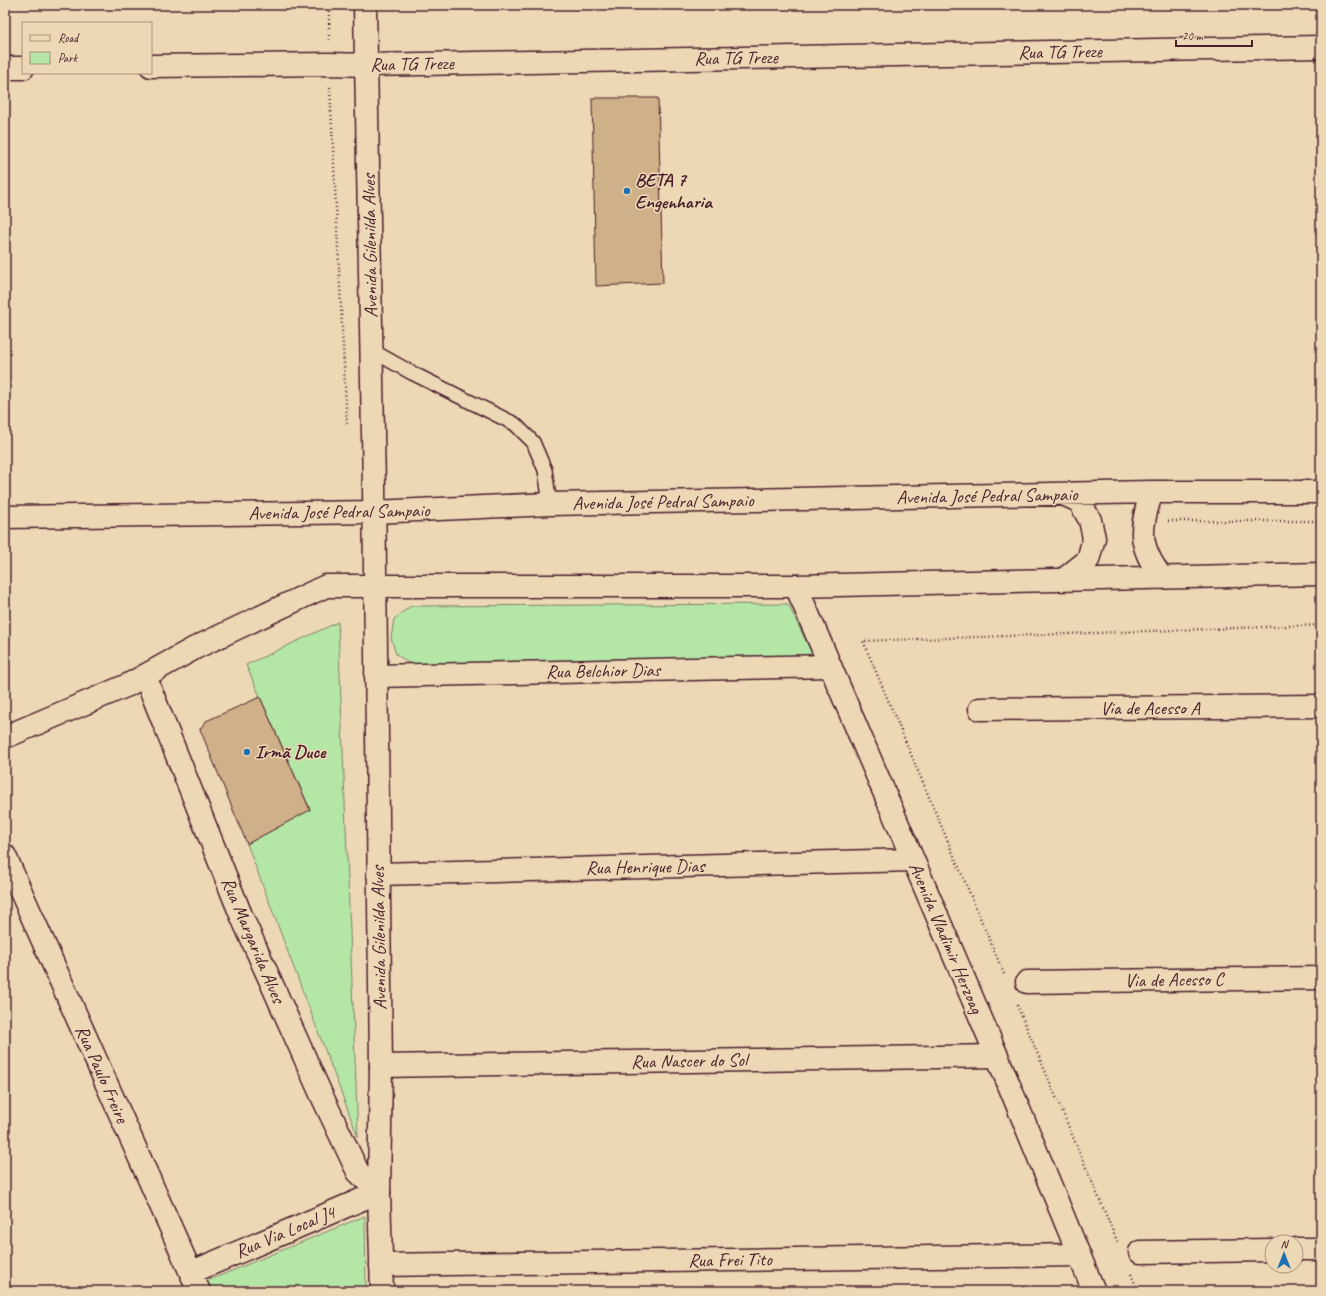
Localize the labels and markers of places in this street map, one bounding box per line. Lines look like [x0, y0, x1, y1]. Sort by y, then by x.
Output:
place label: BETA 7 Engenharia [635, 168, 713, 214]
marker: BETA 7 Engenharia [622, 186, 632, 196]
place label: Irmã Duce [255, 740, 327, 764]
marker: Irmã Duce [242, 747, 252, 757]

